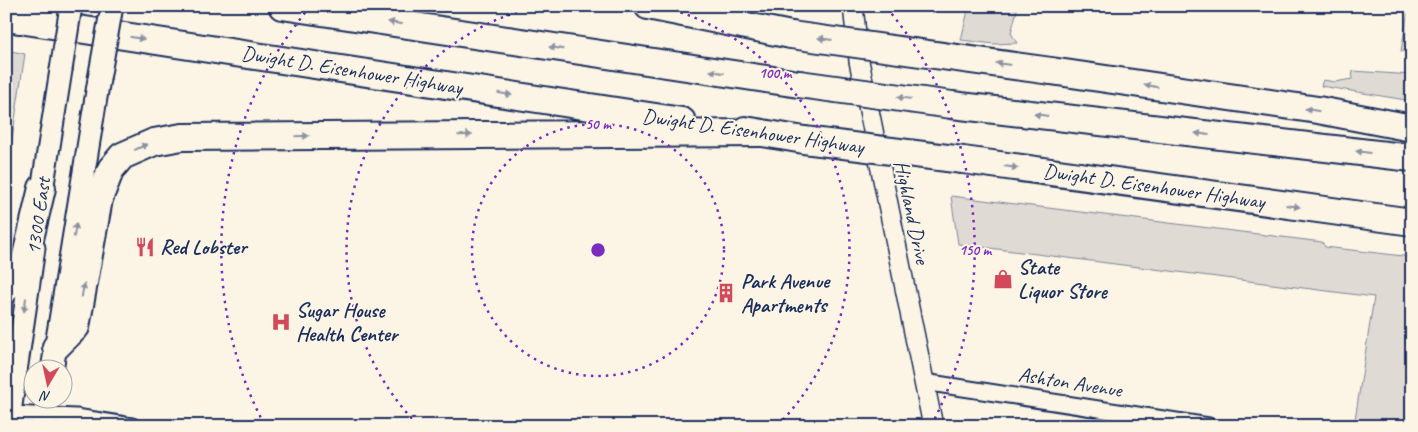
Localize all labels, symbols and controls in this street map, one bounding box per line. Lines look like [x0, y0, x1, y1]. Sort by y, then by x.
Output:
one-way arrow [387, 19, 403, 27]
one-way arrow [129, 34, 145, 42]
one-way arrow [816, 35, 832, 43]
street label: Dwight D. Eisenhower Highway [240, 40, 466, 101]
one-way arrow [547, 43, 563, 51]
one-way arrow [995, 60, 1011, 68]
text: 100 m [759, 64, 793, 83]
one-way arrow [708, 67, 724, 75]
one-way arrow [1143, 81, 1159, 89]
one-way arrow [497, 90, 513, 98]
one-way arrow [895, 94, 911, 102]
street label: Dwight D. Eisenhower Highway [641, 103, 867, 160]
one-way arrow [1304, 105, 1320, 113]
one-way arrow [1032, 111, 1048, 119]
text: 50 m [585, 115, 612, 134]
one-way arrow [1194, 130, 1210, 138]
one-way arrow [457, 131, 473, 139]
one-way arrow [294, 132, 310, 140]
one-way arrow [134, 143, 148, 151]
one-way arrow [1355, 148, 1371, 156]
street label: Highland Drive [888, 158, 936, 268]
street label: Dwight D. Eisenhower Highway [1042, 158, 1268, 215]
one-way arrow [1003, 163, 1019, 171]
street label: 1300 East [20, 174, 57, 256]
one-way arrow [1285, 202, 1301, 210]
one-way arrow [71, 221, 79, 237]
place label: Red Lobster [160, 234, 249, 260]
restaurant icon: Red Lobster [134, 236, 156, 258]
centre of rings [589, 241, 607, 259]
text: 150 m [959, 241, 993, 260]
place label: State Liquor Store [1018, 254, 1109, 304]
place label: Park Avenue Apartments [741, 268, 831, 318]
shop icon: State Liquor Store [992, 268, 1014, 290]
one-way arrow [79, 281, 87, 297]
building icon: Park Avenue Apartments [715, 282, 737, 304]
place label: Sugar House Health Center [296, 297, 400, 347]
one-way arrow [21, 298, 29, 314]
hospital icon: Sugar House Health Center [270, 311, 292, 333]
north arrow [22, 360, 72, 410]
street label: Ashton Avenue [1016, 361, 1126, 403]
text: N [38, 387, 52, 405]

